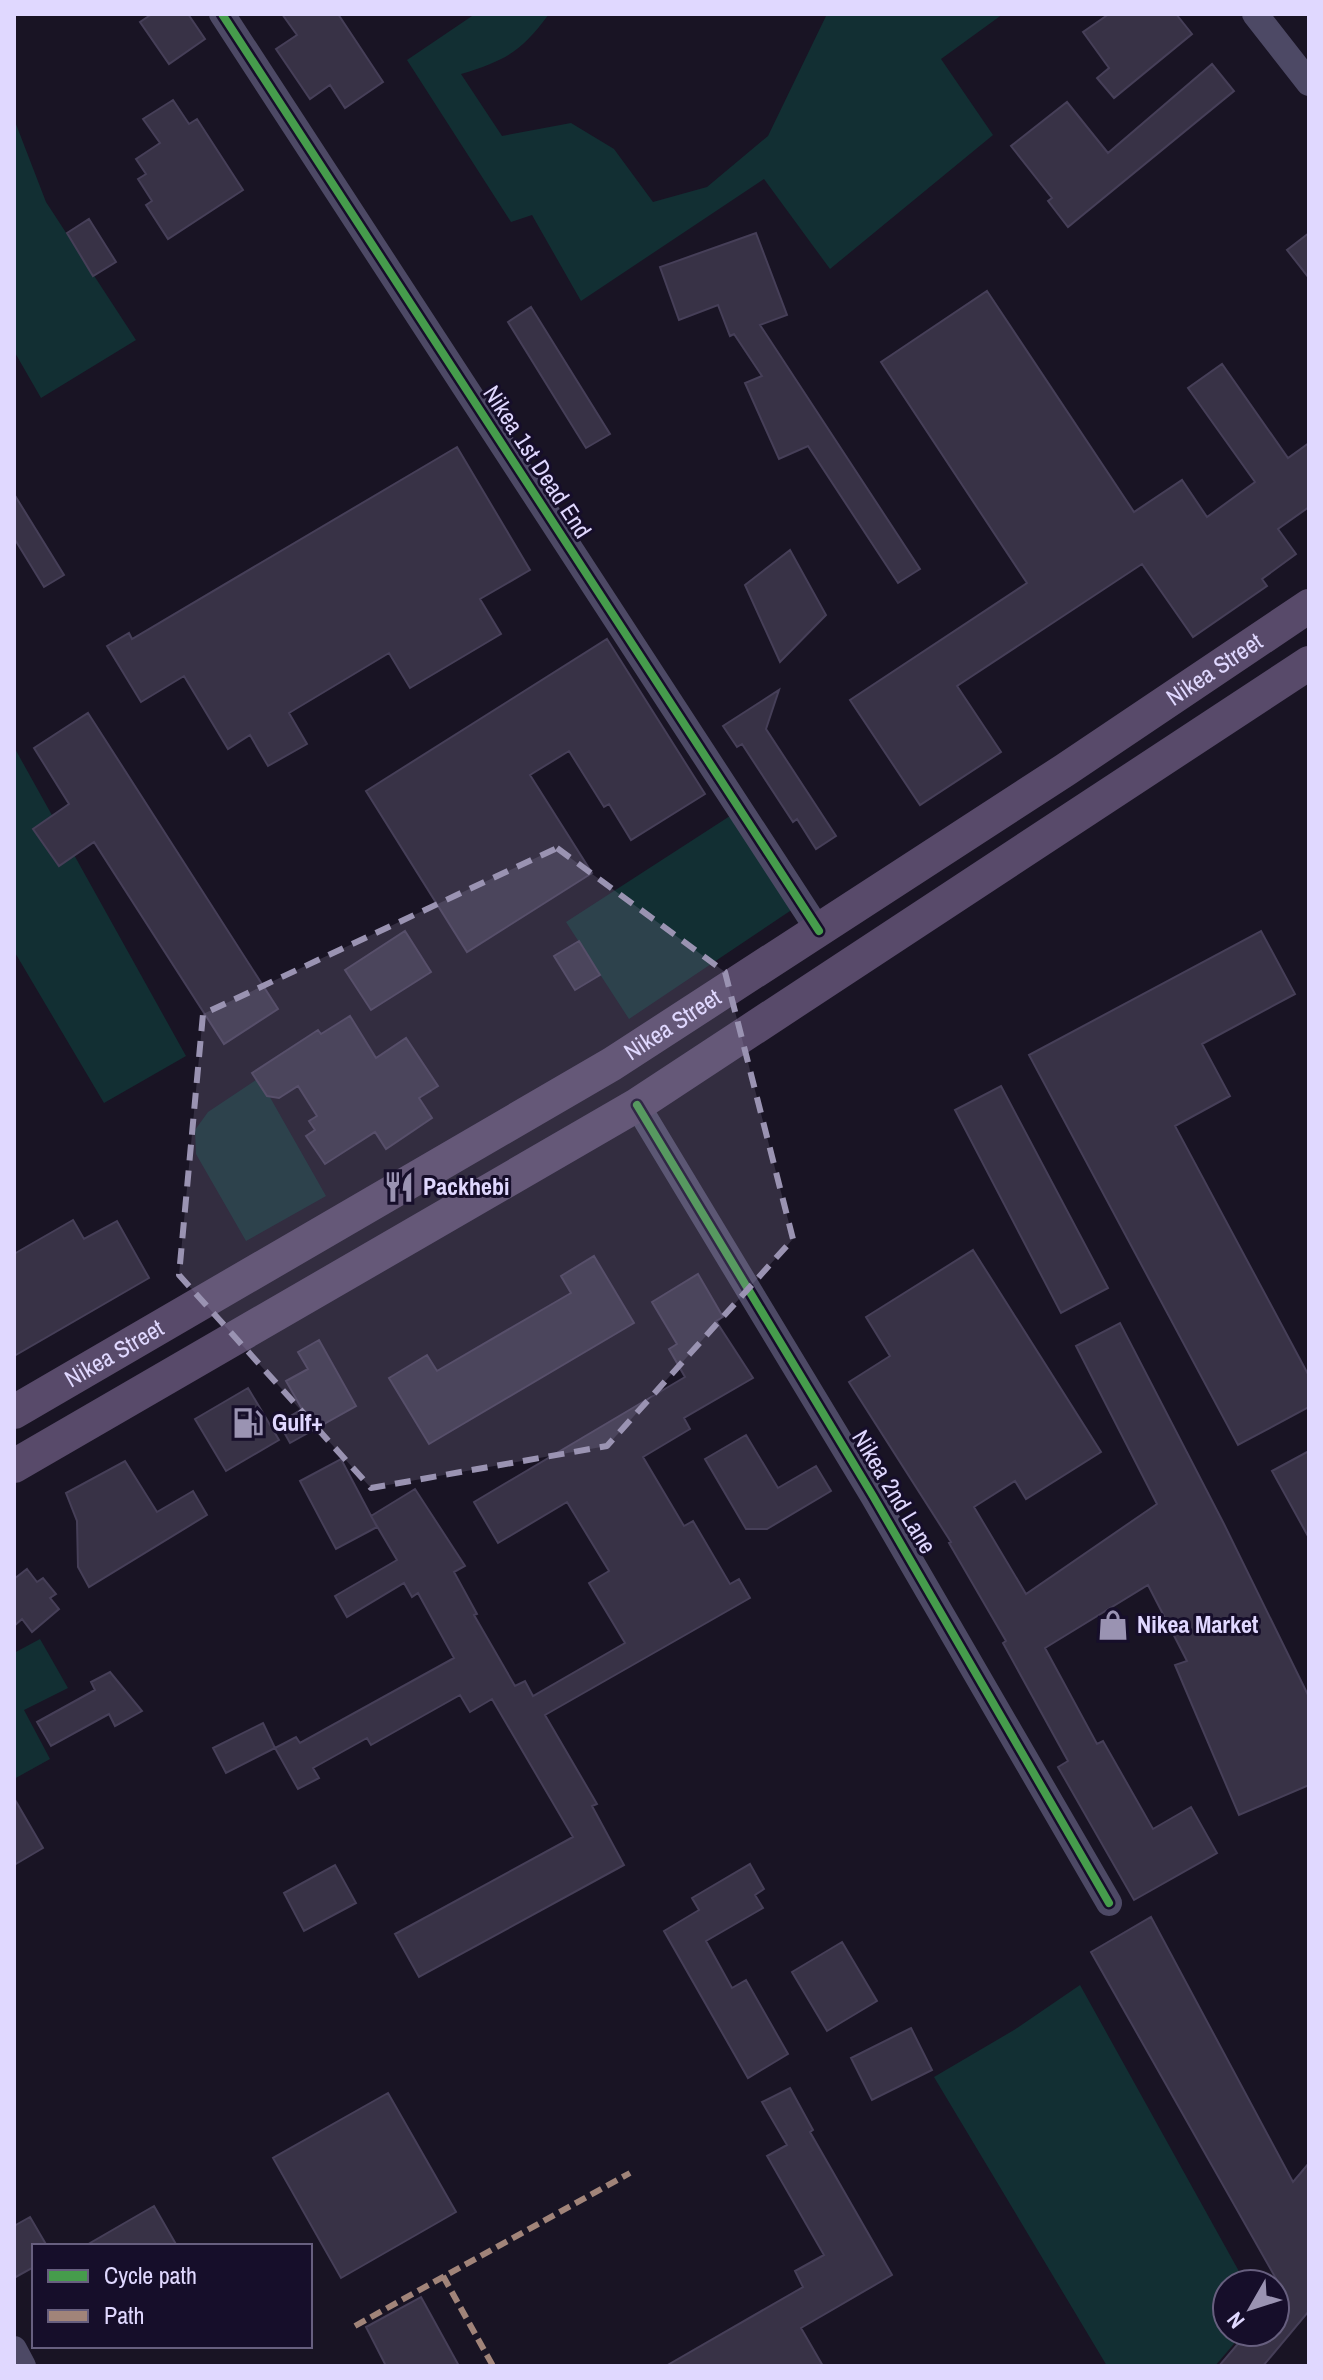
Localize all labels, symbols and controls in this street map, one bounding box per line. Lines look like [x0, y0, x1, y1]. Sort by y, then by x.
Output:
street label: Nikea 1st Dead End [476, 379, 599, 544]
street label: Nikea Street [1160, 625, 1269, 713]
street label: Nikea Street [617, 980, 727, 1067]
restaurant icon: Packhebi [382, 1170, 416, 1204]
place label: Packhebi [423, 1170, 509, 1202]
street label: Nikea Street [58, 1311, 170, 1394]
fuel station icon: Gulf+ [231, 1406, 265, 1440]
place label: Gulf+ [272, 1406, 323, 1438]
street label: Nikea 2nd Lane [845, 1424, 944, 1559]
shop icon: Nikea Market [1096, 1608, 1130, 1642]
place label: Nikea Market [1137, 1608, 1259, 1640]
legend [32, 2244, 312, 2348]
text: Cycle path [104, 2259, 197, 2291]
north arrow [1211, 2268, 1291, 2348]
text: Path [104, 2299, 145, 2331]
text: N [1220, 2306, 1251, 2335]

